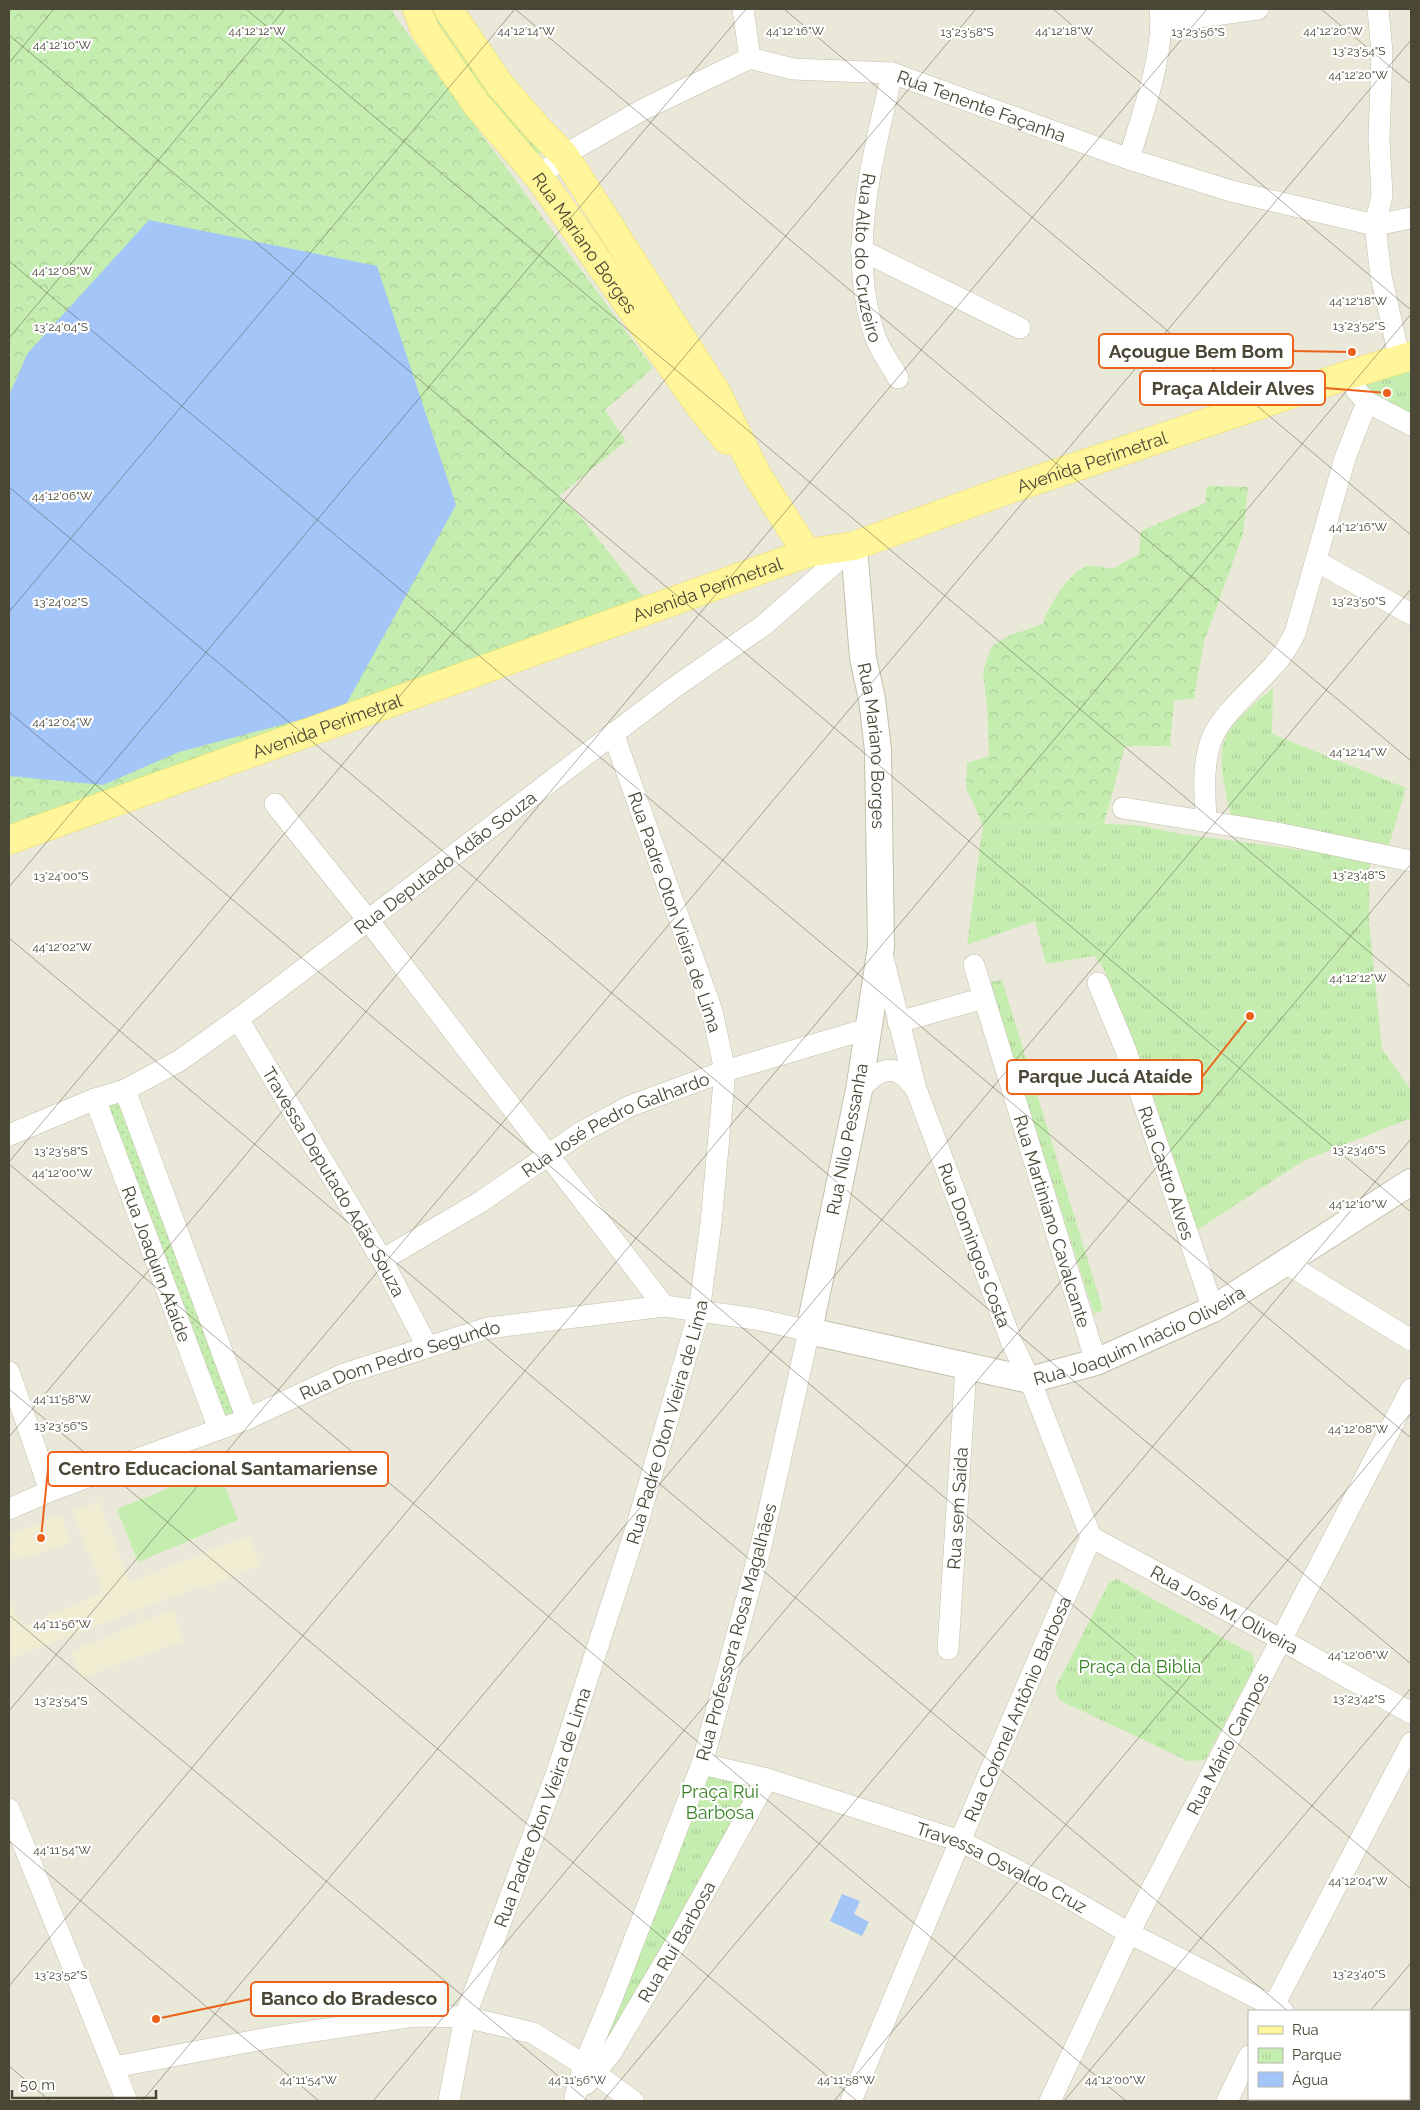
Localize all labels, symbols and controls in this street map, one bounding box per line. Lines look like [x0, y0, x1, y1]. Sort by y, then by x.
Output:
text: 44°12'12"W [228, 24, 286, 38]
text: 44°12'14"W [497, 24, 555, 38]
text: 44°12'16"W [766, 24, 825, 38]
text: 44°12'18"W [1035, 24, 1094, 38]
text: 44°12'20"W [1303, 24, 1363, 38]
text: 13°23'58"S [940, 25, 994, 39]
text: 13°23'56"S [1171, 25, 1225, 39]
text: 44°12'10"W [33, 38, 92, 52]
text: 13°23'54"S [1333, 44, 1386, 58]
street label: Rua Tenente Façanha [894, 65, 1069, 146]
text: 44°12'20"W [1328, 68, 1388, 82]
street label: Rua Mariano Borges [528, 168, 642, 317]
street label: Rua Alto do Cruzeiro [852, 172, 887, 345]
text: 44°12'08"W [32, 264, 93, 278]
text: 44°12'18"W [1329, 294, 1388, 308]
text: 13°23'52"S [1333, 319, 1385, 333]
text: 13°24'04"S [34, 320, 88, 334]
callout: Açougue Bem Bom [1099, 334, 1293, 368]
text: Açougue Bem Bom [1109, 340, 1283, 362]
callout: Praça Aldeir Alves [1140, 371, 1325, 405]
text: Praça Aldeir Alves [1152, 377, 1314, 399]
street label: Avenida Perimetral [1014, 426, 1170, 496]
text: 44°12'06"W [32, 489, 93, 503]
text: 44°12'16"W [1329, 520, 1388, 534]
street label: Avenida Perimetral [630, 552, 785, 625]
text: 13°23'50"S [1332, 594, 1386, 608]
text: 13°24'02"S [34, 595, 88, 609]
street label: Rua Mariano Borges [854, 661, 890, 829]
street label: Avenida Perimetral [249, 689, 405, 762]
text: 44°12'04"W [32, 715, 92, 729]
text: 44°12'14"W [1329, 745, 1387, 759]
street label: Rua Deputado Adão Souza [350, 786, 540, 938]
street label: Rua Padre Oton Vieira de Lima [624, 789, 726, 1035]
text: 13°23'48"S [1333, 868, 1385, 882]
text: 13°24'00"S [34, 869, 88, 883]
text: 44°12'02"W [32, 940, 92, 954]
text: 44°12'12"W [1329, 971, 1387, 985]
callout: Parque Jucá Ataíde [1007, 1060, 1202, 1094]
street label: Rua Nilo Pessanha [822, 1061, 872, 1217]
street label: Travessa Deputado Adão Souza [258, 1063, 410, 1300]
text: Parque Jucá Ataíde [1018, 1065, 1192, 1087]
street label: Rua José Pedro Galhardo [517, 1067, 712, 1181]
street label: Rua Castro Alves [1135, 1103, 1199, 1243]
street label: Rua Martiniano Cavalcante [1010, 1112, 1095, 1330]
text: 13°23'46"S [1332, 1143, 1386, 1157]
text: 13°23'58"S [34, 1144, 88, 1158]
street label: Rua Domingos Costa [934, 1160, 1016, 1330]
text: 44°12'00"W [32, 1166, 93, 1180]
street label: Rua Joaquim Ataíde [118, 1183, 196, 1345]
text: 44°12'10"W [1329, 1197, 1388, 1211]
street label: Rua Joaquim Inácio Oliveira [1031, 1281, 1248, 1389]
street label: Rua Padre Oton Vieira de Lima [621, 1299, 711, 1547]
street label: Rua Dom Pedro Segundo [296, 1316, 502, 1404]
text: 44°11'58"W [33, 1392, 91, 1406]
text: 13°23'56"S [34, 1419, 88, 1433]
text: 44°12'08"W [1328, 1422, 1389, 1436]
street label: Rua sem Saida [943, 1446, 971, 1570]
callout: Centro Educacional Santamariense [48, 1452, 388, 1486]
text: Centro Educacional Santamariense [58, 1457, 378, 1479]
street label: Rua Professora Rosa Magalhães [691, 1501, 781, 1763]
street label: Rua José M. Oliveira [1147, 1561, 1303, 1658]
street label: Rua Coronel Antônio Barbosa [959, 1593, 1075, 1825]
text: 44°11'56"W [33, 1617, 92, 1631]
text: 44°12'06"W [1328, 1648, 1389, 1662]
park label: Praça da Biblia [1079, 1656, 1201, 1677]
street label: Rua Mário Campos [1182, 1669, 1273, 1818]
street label: Rua Padre Oton Vieira de Lima [489, 1685, 594, 1930]
text: 13°23'42"S [1333, 1692, 1385, 1706]
text: 13°23'54"S [35, 1694, 88, 1708]
park label: Praça Rui Barbosa [681, 1781, 759, 1823]
street label: Travessa Osvaldo Cruz [914, 1817, 1091, 1917]
text: 44°11'54"W [33, 1843, 91, 1857]
text: 44°12'04"W [1328, 1874, 1388, 1888]
street label: Rua Rui Barbosa [633, 1877, 719, 2006]
text: 13°23'40"S [1332, 1967, 1386, 1981]
text: 13°23'52"S [35, 1968, 87, 1982]
callout: Banco do Bradesco [251, 1982, 448, 2016]
text: Banco do Bradesco [261, 1987, 437, 2009]
legend [1248, 2010, 1410, 2100]
text: Rua [1292, 2021, 1319, 2039]
text: Parque [1292, 2046, 1342, 2064]
scale bar [12, 2068, 156, 2100]
text: Água [1292, 2071, 1328, 2089]
text: 44°11'54"W [279, 2073, 337, 2087]
text: 44°11'56"W [548, 2073, 607, 2087]
text: 44°11'58"W [817, 2073, 875, 2087]
text: 44°12'00"W [1085, 2073, 1146, 2087]
text: 50 m [20, 2076, 55, 2094]

